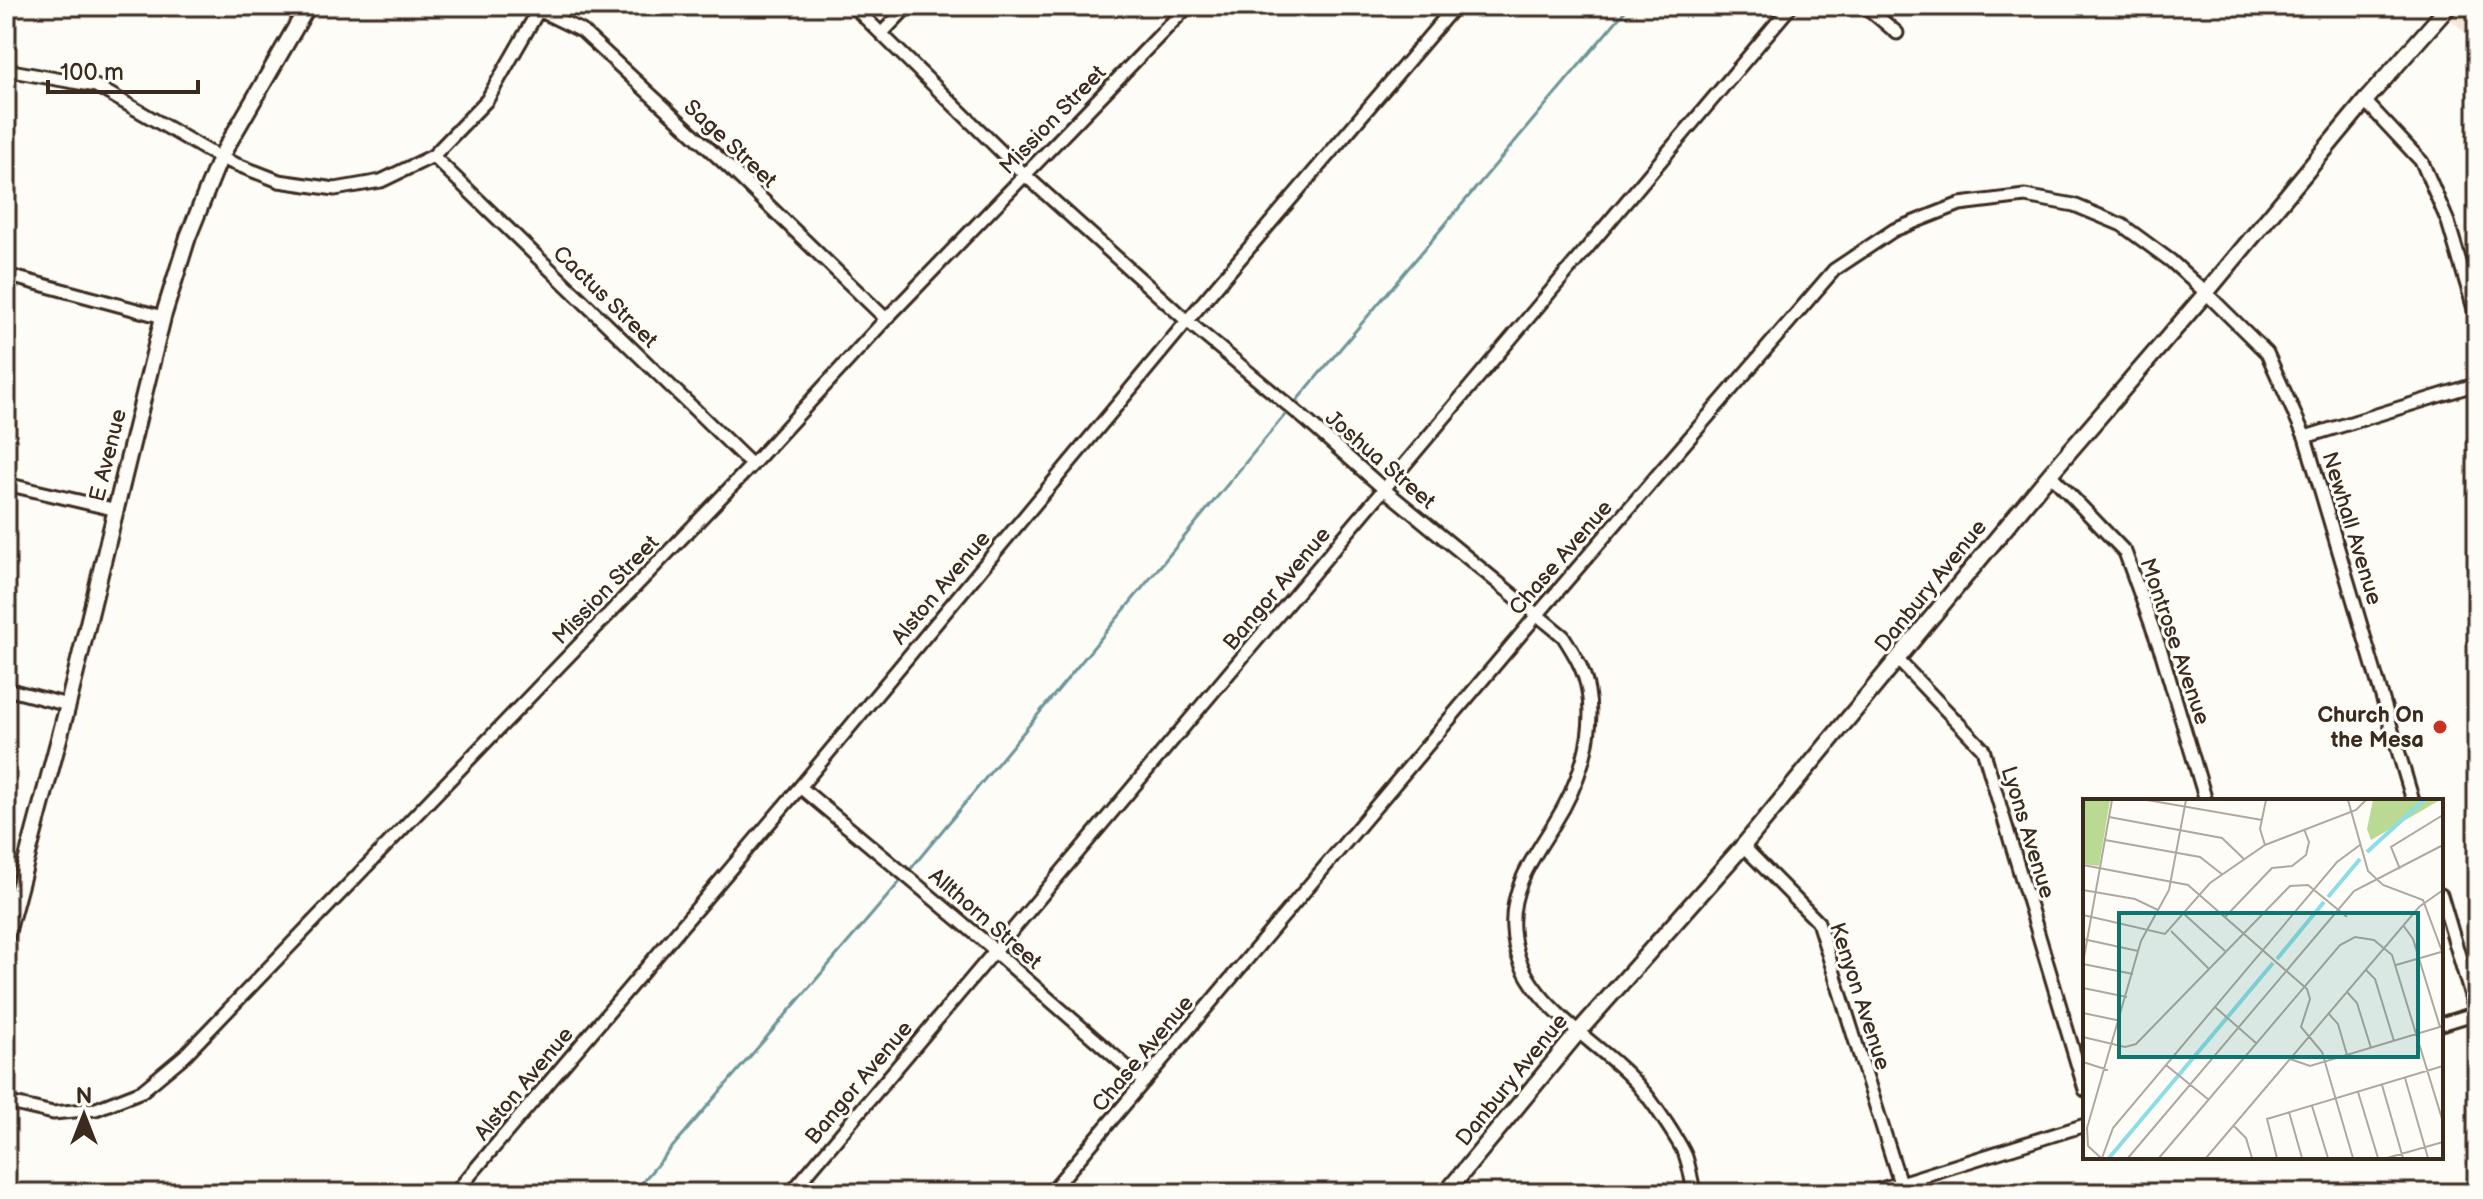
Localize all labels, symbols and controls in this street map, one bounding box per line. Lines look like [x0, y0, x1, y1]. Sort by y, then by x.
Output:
scale bar [48, 44, 198, 94]
text: 100 m [60, 58, 124, 87]
street label: Mission Street [994, 59, 1112, 180]
street label: Sage Street [678, 94, 782, 194]
street label: Cactus Street [547, 240, 663, 354]
street label: Joshua Street [1319, 405, 1441, 515]
street label: E Avenue [84, 406, 133, 504]
street label: Newhall Avenue [2315, 449, 2388, 608]
street label: Chase Avenue [1504, 495, 1619, 621]
street label: Danbury Avenue [1870, 514, 1993, 658]
street label: Bangor Avenue [1218, 522, 1337, 656]
street label: Alston Avenue [886, 526, 996, 650]
street label: Mission Street [547, 529, 665, 650]
street label: Montrose Avenue [2133, 555, 2216, 728]
place label: Church On the Mesa [2317, 702, 2424, 754]
marker: Church On the Mesa [2431, 718, 2449, 736]
street label: Lyons Avenue [1995, 763, 2060, 902]
inset map [2083, 799, 2443, 1159]
street label: Allthorn Street [923, 863, 1047, 976]
street label: Kenyon Avenue [1823, 919, 1896, 1074]
street label: Chase Avenue [1087, 990, 1200, 1118]
street label: Danbury Avenue [1451, 1008, 1574, 1152]
street label: Bangor Avenue [800, 1016, 919, 1150]
street label: Alston Avenue [469, 1022, 579, 1146]
north arrow [44, 1075, 124, 1155]
text: N [76, 1083, 92, 1110]

